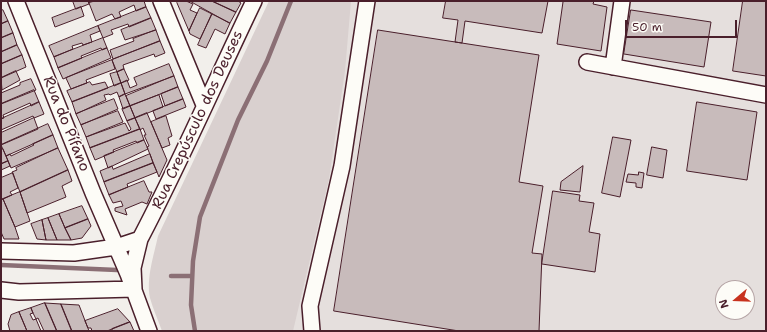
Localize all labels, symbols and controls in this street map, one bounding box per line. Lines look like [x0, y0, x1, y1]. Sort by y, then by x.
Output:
scale bar [627, 12, 739, 38]
text: 50 m [632, 19, 662, 35]
street label: Rua Crepúsculo dos Deuses [149, 28, 247, 212]
street label: Rua do Pífano [39, 74, 93, 174]
north arrow [715, 280, 755, 320]
text: N [716, 297, 733, 310]

